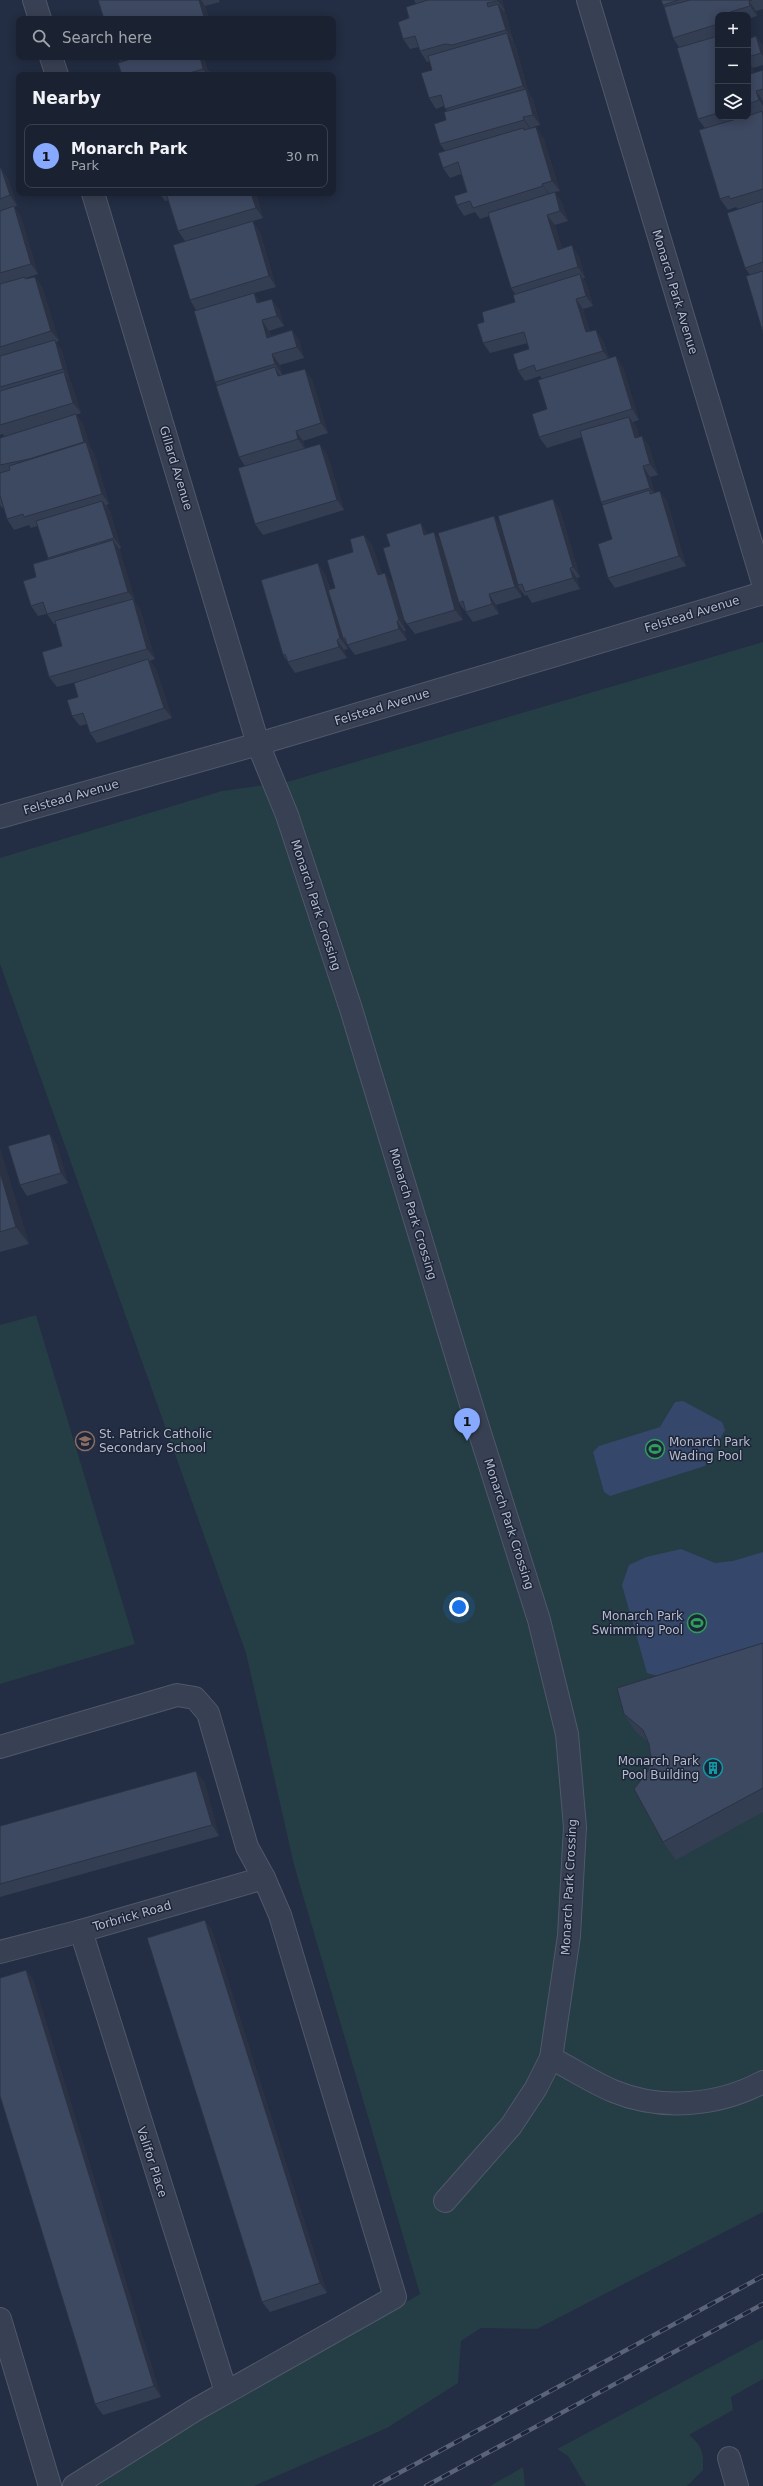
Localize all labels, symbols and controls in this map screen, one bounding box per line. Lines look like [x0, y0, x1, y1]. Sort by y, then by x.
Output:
map controls [715, 12, 751, 120]
button: + [715, 12, 751, 48]
search box [16, 16, 336, 60]
icon: search [30, 27, 52, 49]
text: Search here [62, 29, 152, 47]
button: − [715, 48, 751, 84]
button: layers [715, 84, 751, 120]
text: Nearby [32, 88, 101, 108]
text: Monarch Park [71, 140, 187, 158]
text: 1 [41, 149, 51, 164]
text: 30 m [286, 149, 319, 164]
text: Park [71, 158, 99, 173]
street label: Monarch Park Avenue [649, 228, 701, 356]
street label: Gillard Avenue [157, 424, 195, 512]
street label: Felstead Avenue [643, 593, 741, 635]
street label: Felstead Avenue [333, 686, 431, 728]
street label: Felstead Avenue [22, 777, 120, 817]
street label: Monarch Park Crossing [288, 838, 344, 972]
street label: Monarch Park Crossing [386, 1147, 440, 1281]
pin: 1 [454, 1408, 480, 1441]
place label: St. Patrick Catholic Secondary School [99, 1427, 212, 1455]
school or university icon: St. Patrick Catholic Secondary School [74, 1430, 96, 1452]
place label: Monarch Park Wading Pool [669, 1435, 750, 1463]
sports icon: Monarch Park Wading Pool [644, 1438, 666, 1460]
street label: Monarch Park Crossing [481, 1457, 537, 1591]
your location [449, 1597, 469, 1617]
place label: Monarch Park Swimming Pool [592, 1609, 683, 1637]
sports icon: Monarch Park Swimming Pool [686, 1612, 708, 1634]
place label: Monarch Park Pool Building [618, 1754, 699, 1782]
building icon: Monarch Park Pool Building [702, 1757, 724, 1779]
street label: Monarch Park Crossing [558, 1818, 580, 1956]
street label: Torbrick Road [90, 1898, 173, 1934]
street label: Valifor Place [134, 2125, 170, 2199]

